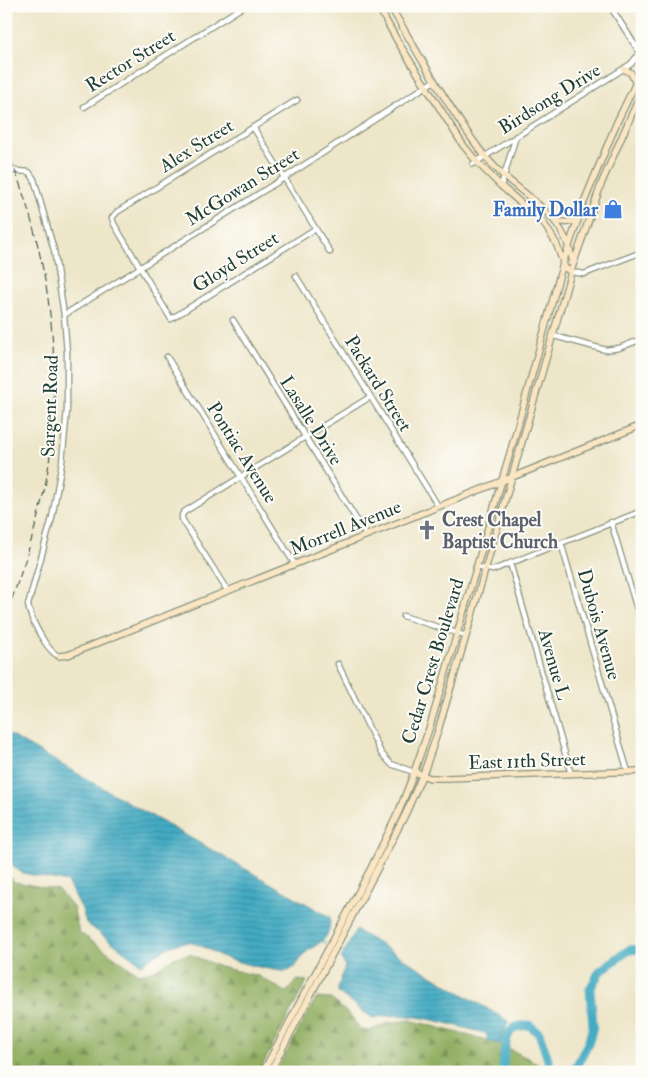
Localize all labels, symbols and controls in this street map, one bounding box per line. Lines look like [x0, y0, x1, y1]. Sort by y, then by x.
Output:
street label: Rector Street [81, 24, 180, 98]
street label: Birdsong Drive [494, 58, 605, 140]
street label: Alex Street [154, 114, 238, 179]
street label: McGowan Street [181, 142, 304, 231]
place label: Family Dollar [493, 198, 599, 223]
shop icon: Family Dollar [602, 198, 624, 220]
street label: Gloyd Street [188, 226, 283, 298]
street label: Packard Street [339, 331, 417, 436]
street label: Sargent Road [36, 354, 64, 458]
street label: Lasalle Drive [274, 371, 348, 470]
street label: Pontiac Avenue [201, 397, 283, 508]
street label: Morrell Avenue [286, 495, 405, 561]
place label: Crest Chapel Baptist Church [442, 508, 558, 555]
church icon: Crest Chapel Baptist Church [416, 519, 438, 541]
street label: Dubois Avenue [572, 566, 626, 683]
street label: Cedar Crest Boulevard [396, 575, 470, 747]
street label: Avenue L [532, 625, 576, 703]
street label: East 11th Street [468, 747, 586, 775]

